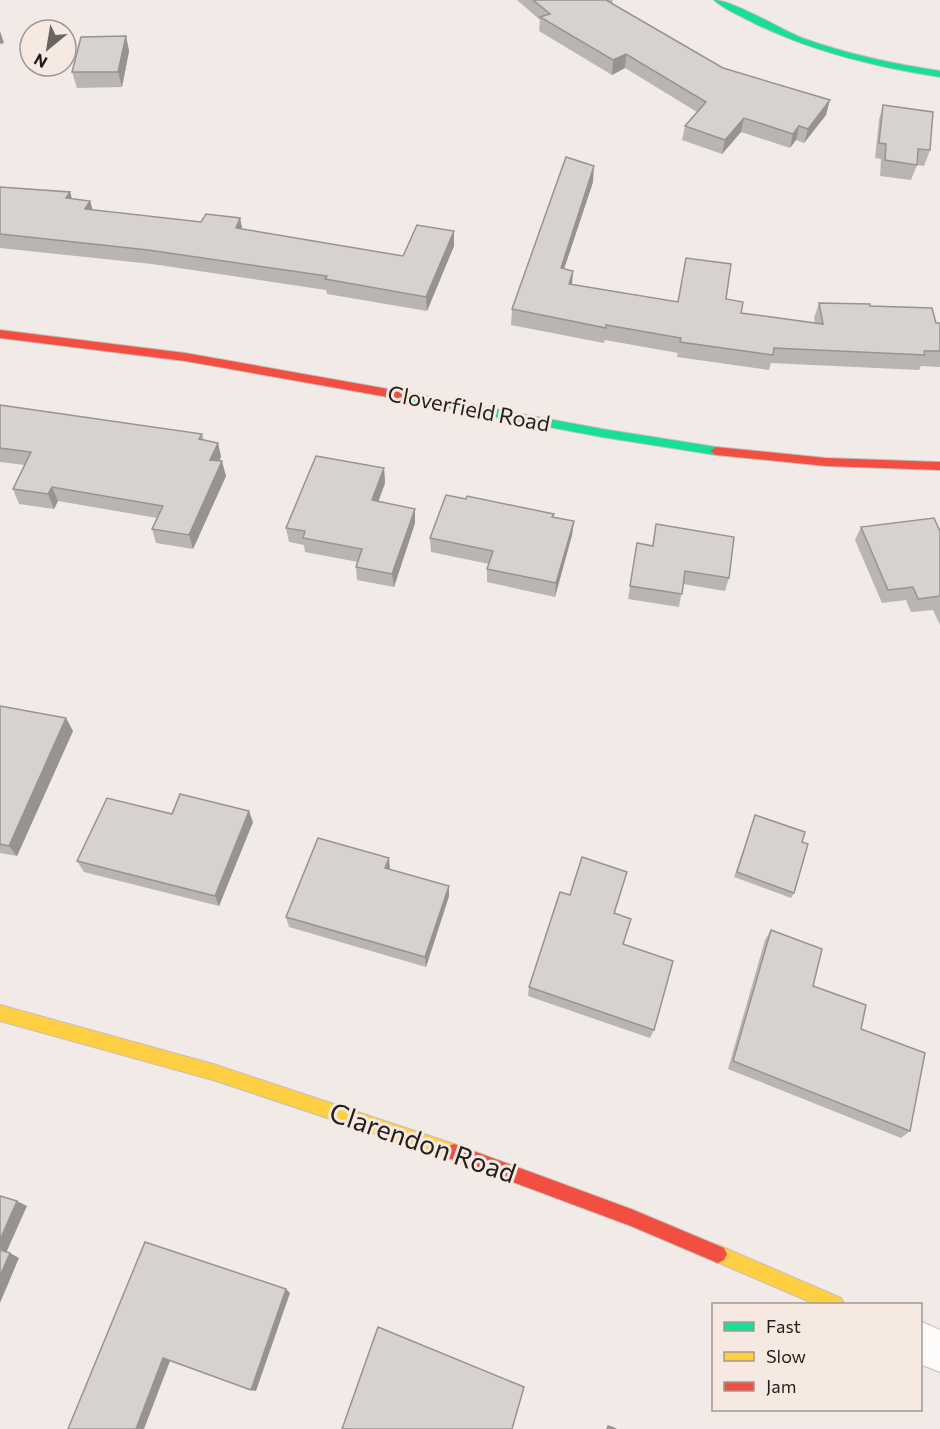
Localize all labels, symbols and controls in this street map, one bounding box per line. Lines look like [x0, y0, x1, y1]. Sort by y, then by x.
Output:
north arrow [18, 18, 78, 78]
text: N [30, 50, 50, 73]
street label: Cloverfield Road [386, 379, 552, 437]
street label: Clarendon Road [325, 1095, 521, 1189]
legend [712, 1303, 922, 1411]
text: Fast [766, 1315, 801, 1337]
text: Slow [766, 1345, 806, 1367]
text: Jam [766, 1375, 796, 1397]

